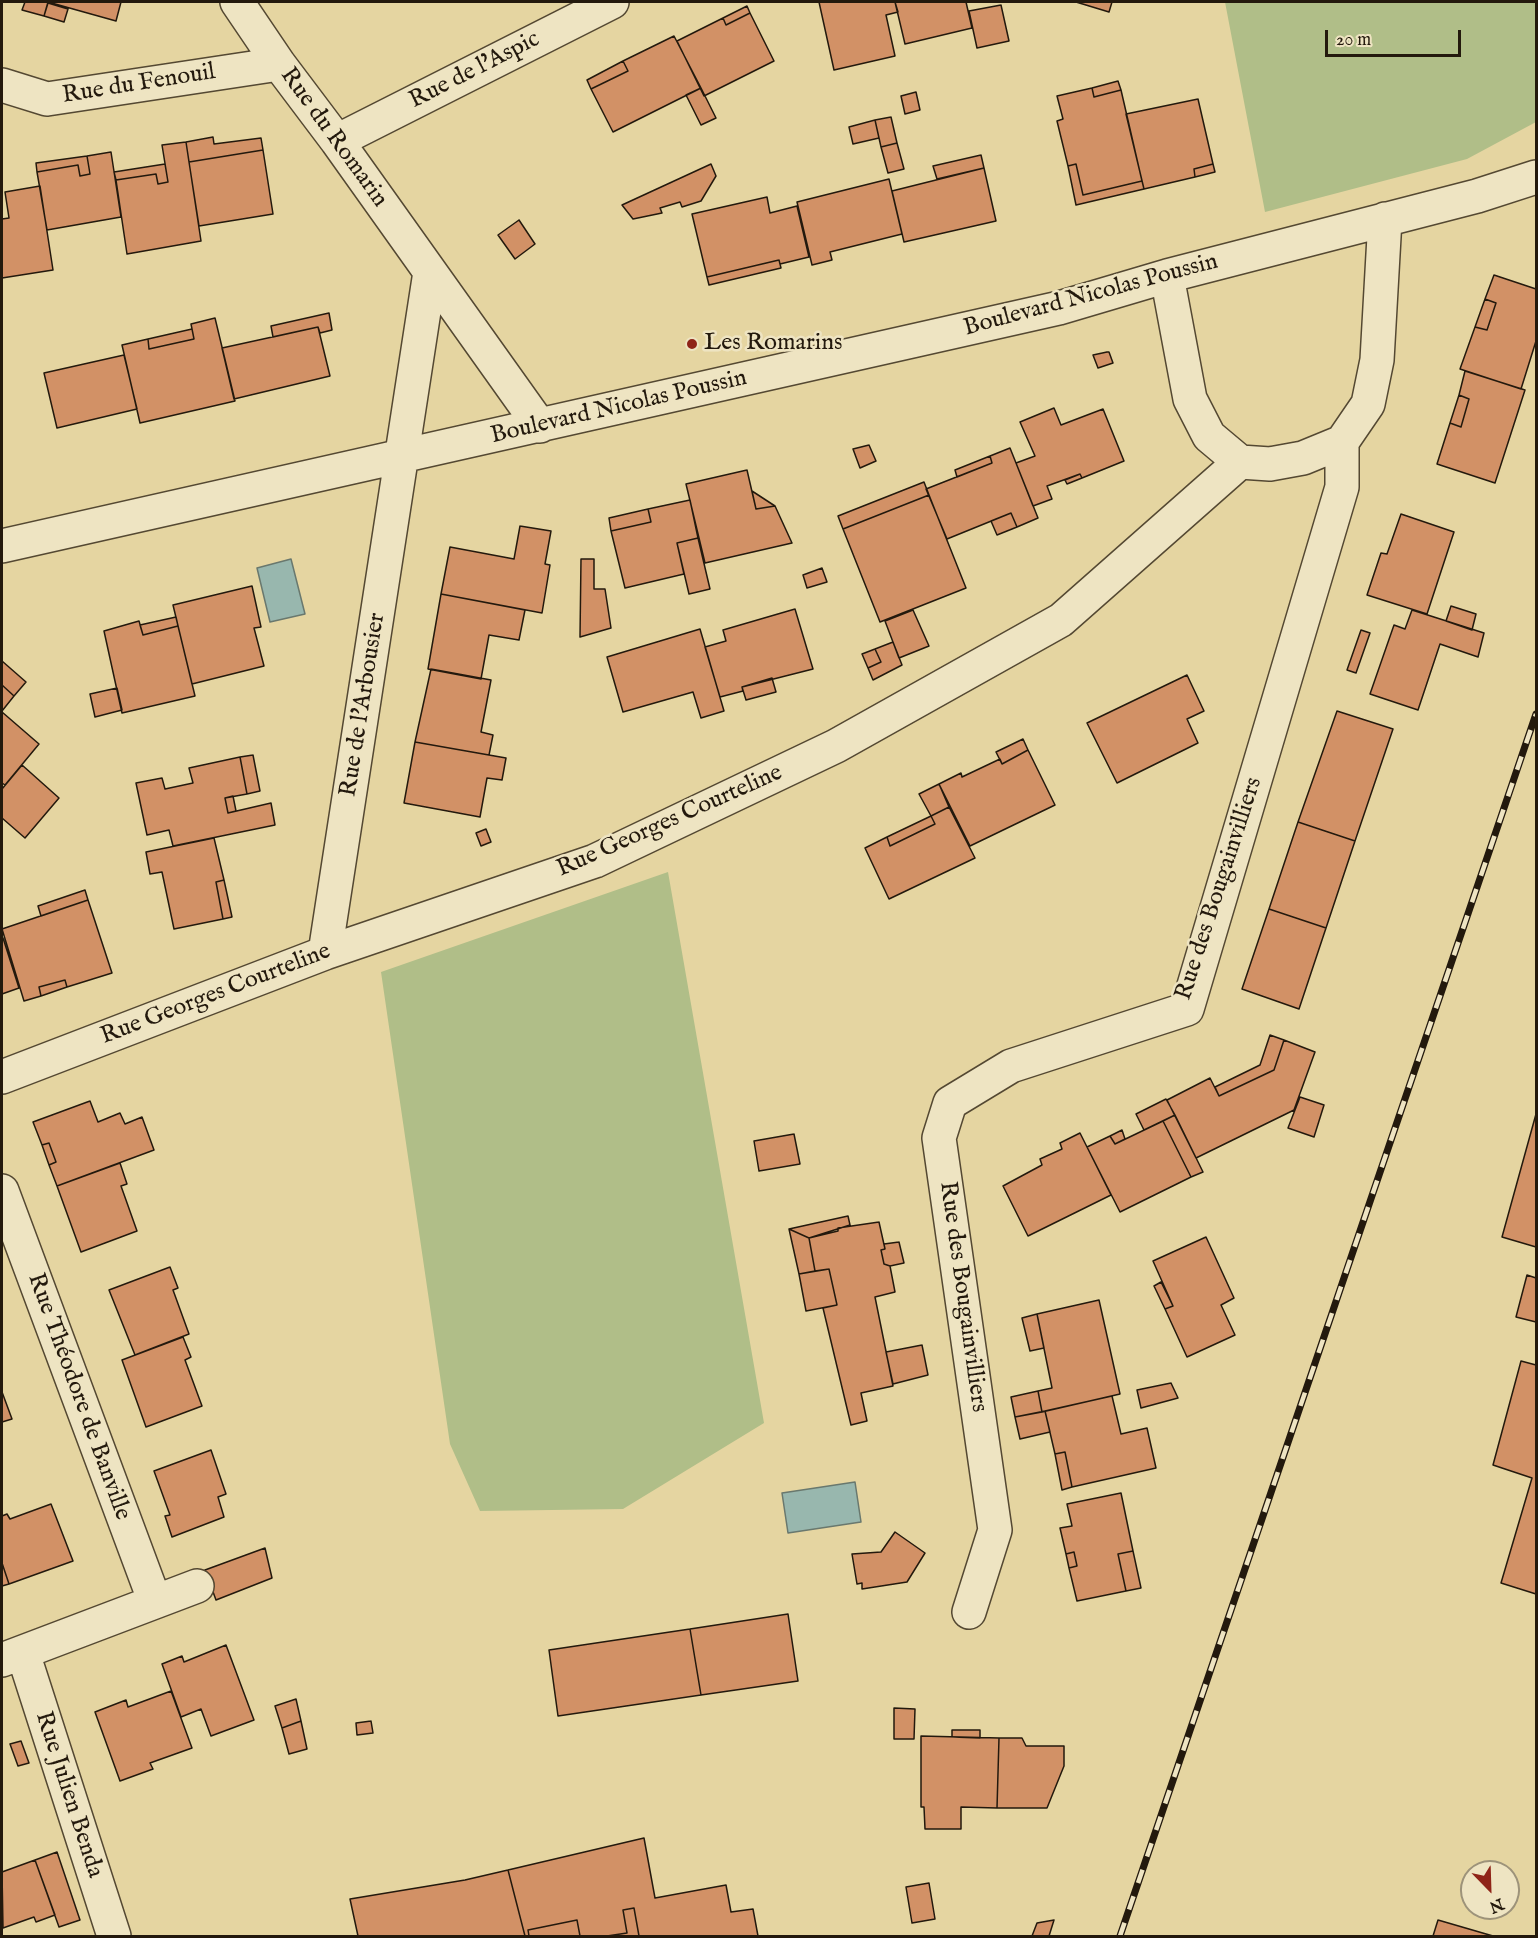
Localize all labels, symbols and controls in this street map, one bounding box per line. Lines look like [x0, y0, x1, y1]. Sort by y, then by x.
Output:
scale bar [1328, 18, 1464, 56]
street label: Rue de l'Aspic [405, 26, 545, 116]
text: 20 m [1336, 29, 1371, 52]
street label: Rue du Fenouil [60, 59, 218, 111]
street label: Rue du Romarin [273, 63, 393, 213]
street label: Boulevard Nicolas Poussin [961, 248, 1221, 344]
place label: Les Romarins [704, 330, 842, 358]
marker: Les Romarins [685, 337, 699, 351]
street label: Boulevard Nicolas Poussin [488, 365, 750, 451]
street label: Rue de l'Arbousier [335, 611, 393, 799]
street label: Rue Georges Courteline [553, 759, 787, 885]
street label: Rue des Bougainvilliers [1170, 774, 1270, 1004]
street label: Rue Georges Courteline [97, 938, 335, 1052]
street label: Rue des Bougainvilliers [932, 1180, 992, 1414]
street label: Rue Théodore de Banville [20, 1270, 136, 1524]
street label: Rue Julien Benda [28, 1708, 108, 1882]
north arrow [1460, 1860, 1520, 1920]
text: N [1486, 1893, 1507, 1917]

